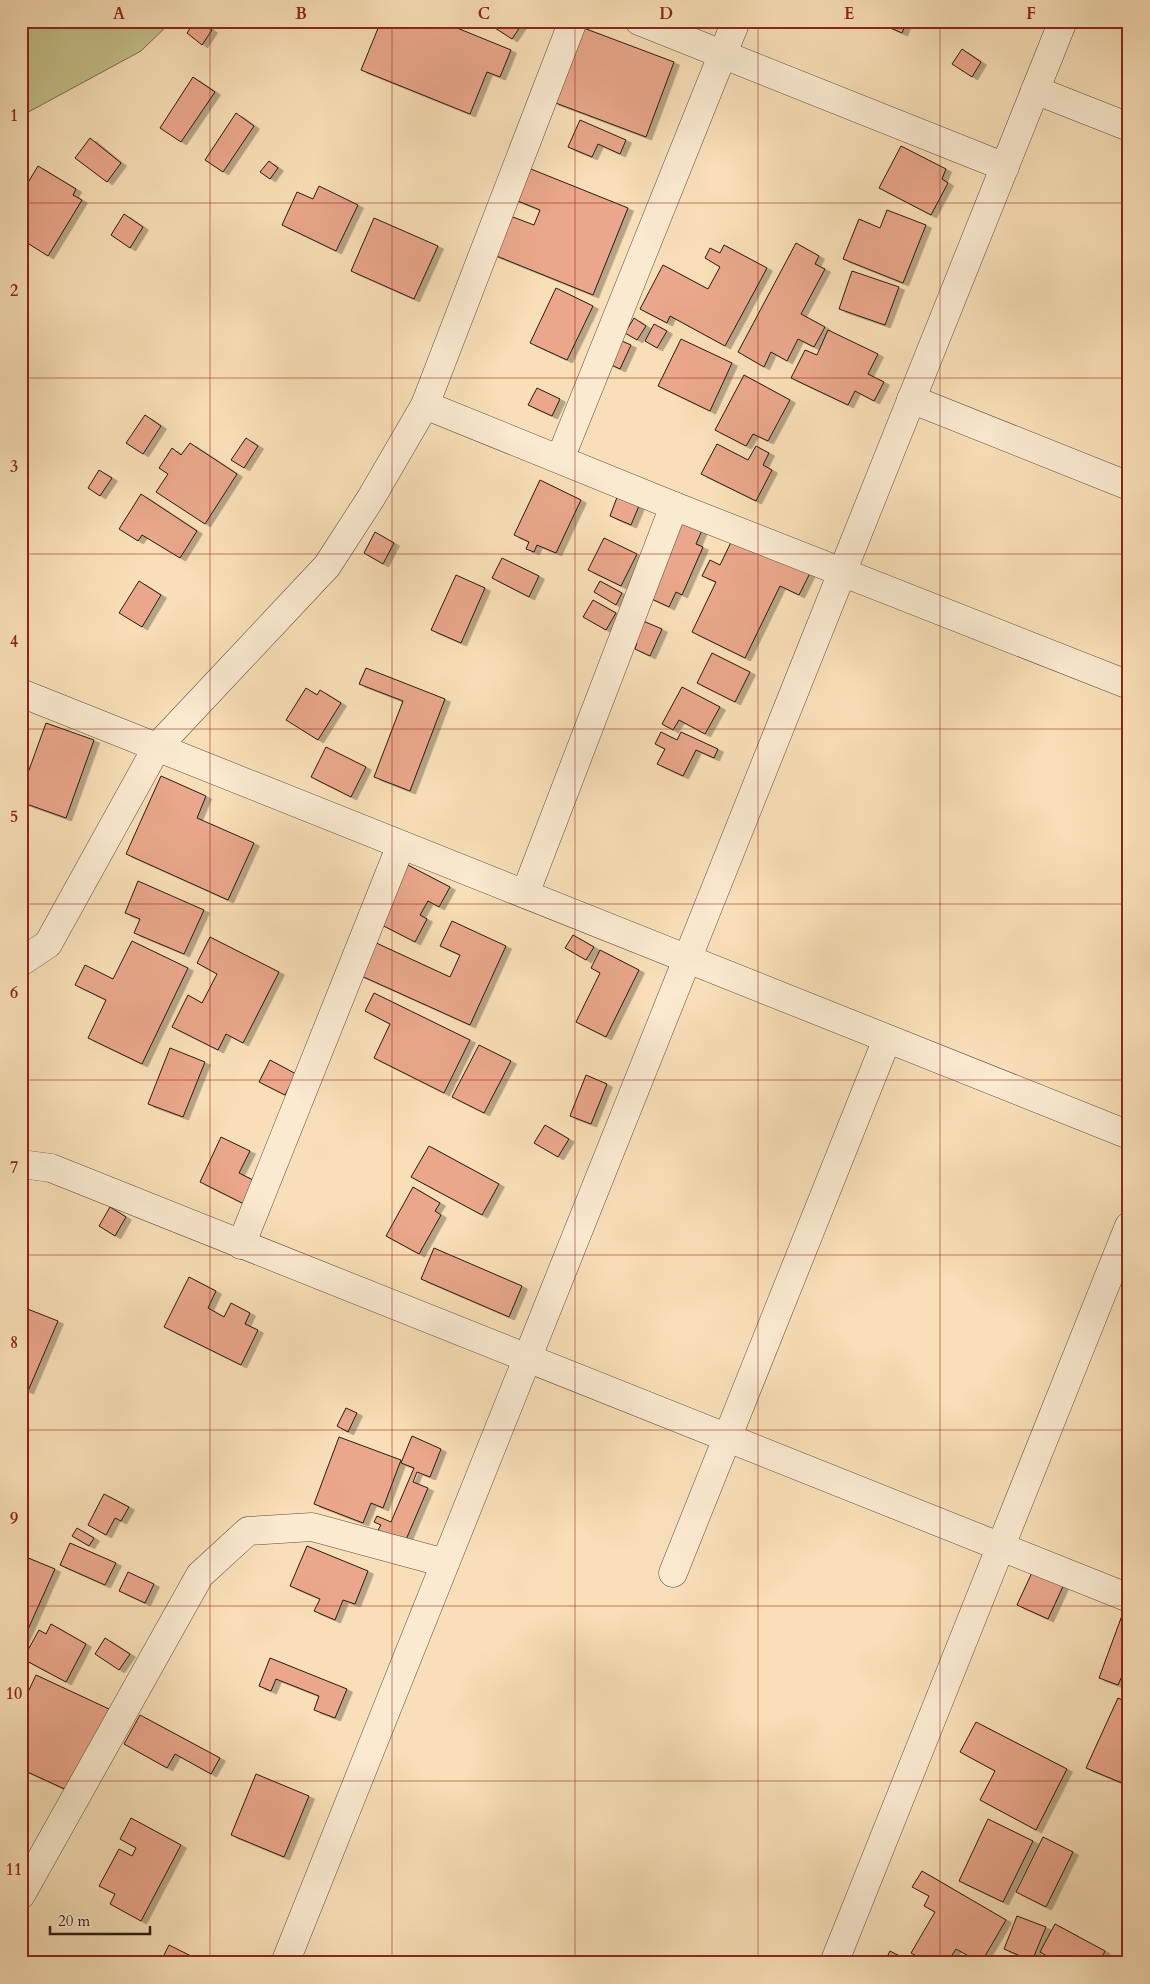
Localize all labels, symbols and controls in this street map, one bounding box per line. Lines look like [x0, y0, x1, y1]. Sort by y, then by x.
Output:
text: A [113, 3, 125, 25]
text: B [295, 3, 307, 25]
text: C [478, 3, 490, 25]
text: D [659, 3, 673, 25]
text: E [844, 3, 854, 25]
text: F [1026, 3, 1036, 25]
text: 1 [10, 105, 18, 127]
text: 2 [10, 280, 18, 302]
text: 3 [10, 456, 18, 478]
text: 4 [10, 631, 18, 653]
text: 5 [10, 806, 18, 828]
text: 6 [10, 982, 18, 1004]
text: 7 [10, 1157, 18, 1179]
text: 8 [10, 1332, 18, 1354]
text: 9 [10, 1508, 18, 1530]
text: 10 [6, 1683, 22, 1705]
text: 11 [6, 1859, 22, 1881]
scale bar [50, 1904, 150, 1936]
text: 20 m [58, 1911, 90, 1931]

